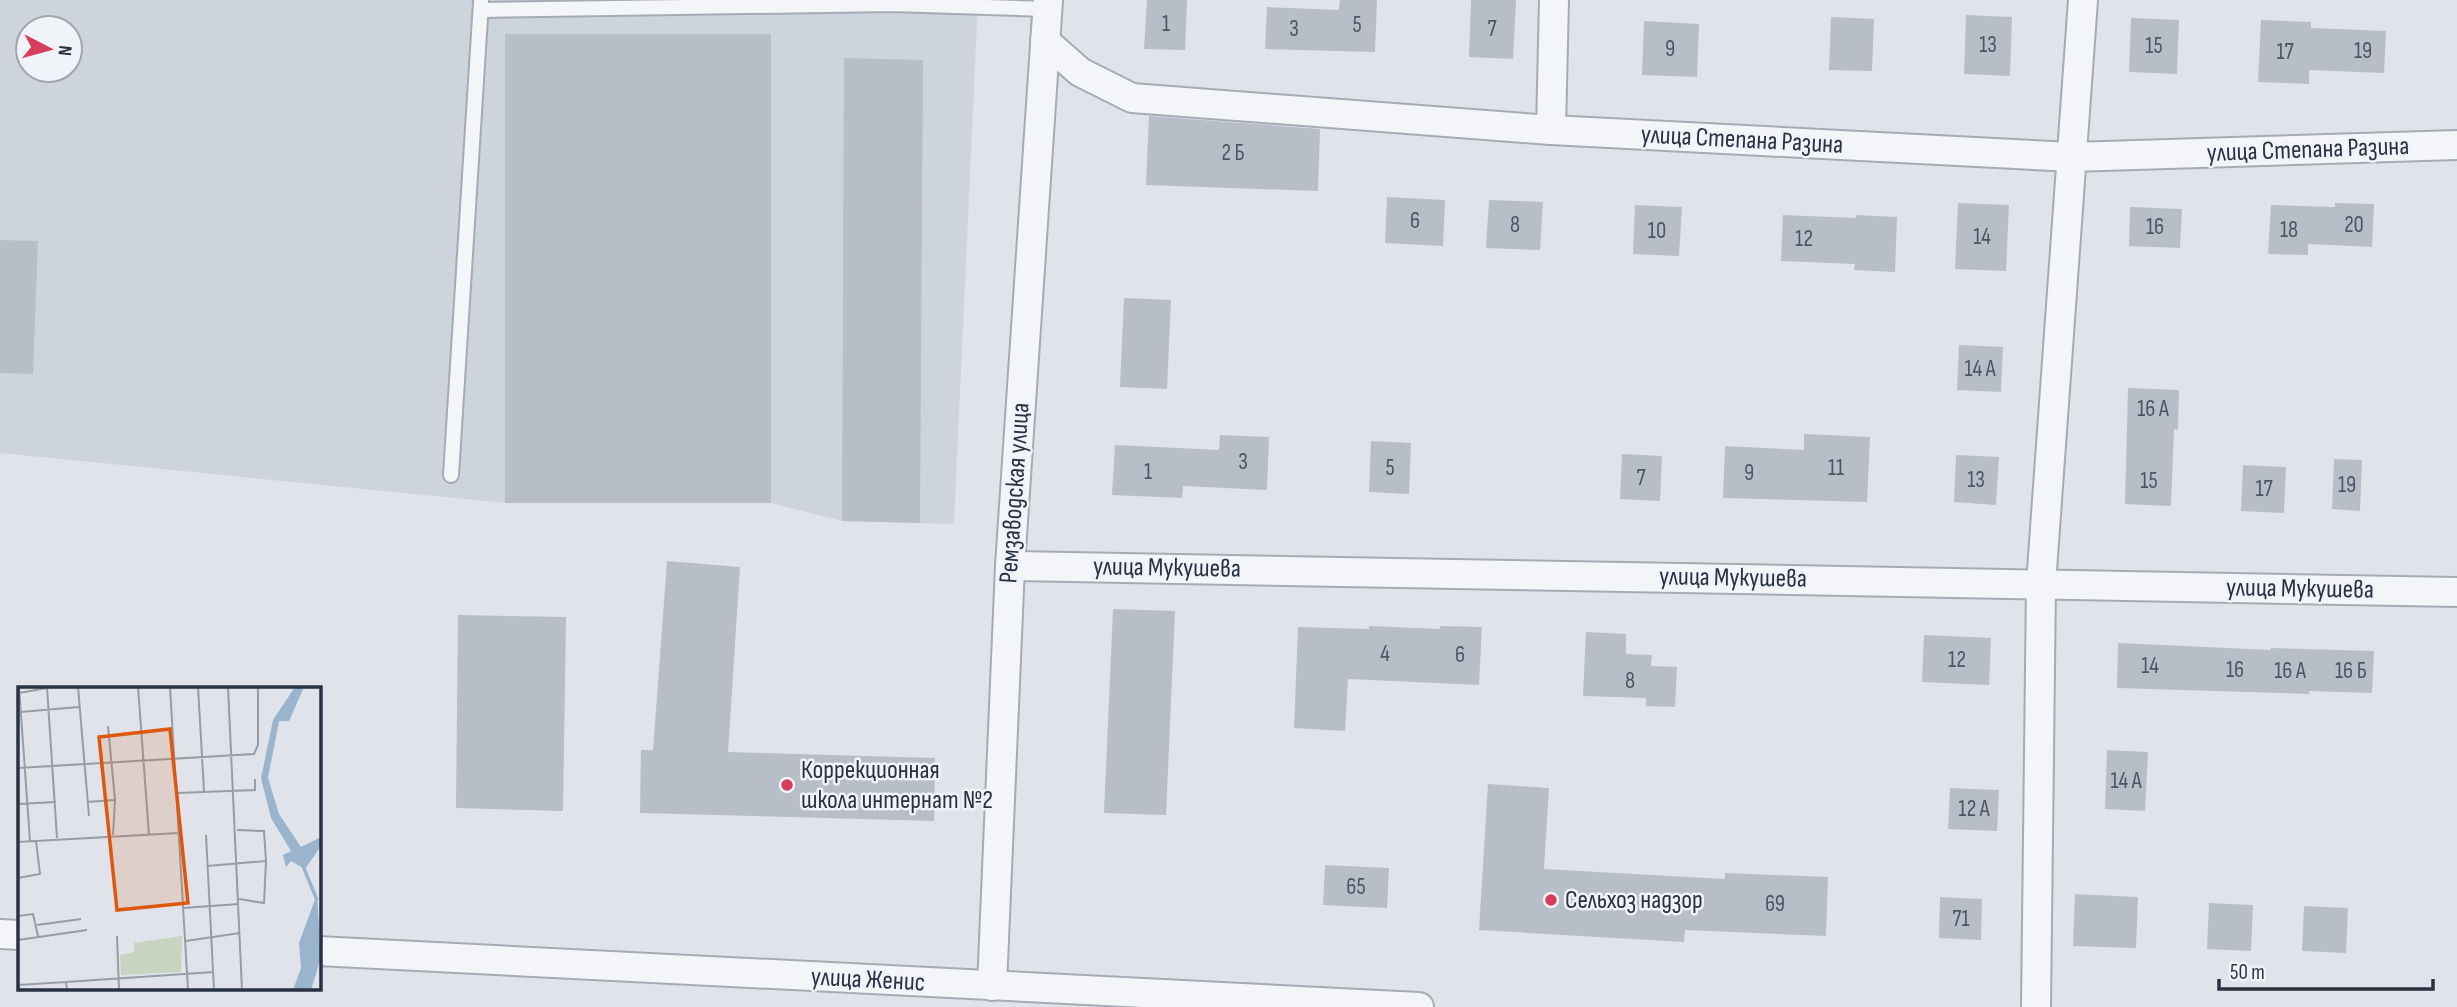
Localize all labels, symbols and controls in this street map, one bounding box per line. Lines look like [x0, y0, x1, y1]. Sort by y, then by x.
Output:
house number: 1 [1162, 10, 1170, 38]
house number: 5 [1352, 11, 1362, 39]
north arrow [14, 14, 84, 84]
house number: 3 [1289, 15, 1299, 43]
house number: 7 [1487, 15, 1497, 43]
house number: 13 [1979, 31, 1997, 59]
house number: 15 [2145, 32, 2163, 60]
house number: 9 [1665, 35, 1675, 63]
house number: 19 [2354, 37, 2372, 65]
house number: 17 [2276, 38, 2294, 66]
text: N [52, 44, 76, 57]
street label: улица Степана Разина [1640, 119, 1844, 161]
street label: улица Степана Разина [2206, 131, 2410, 169]
house number: 2 Б [1221, 139, 1245, 167]
house number: 6 [1410, 207, 1420, 235]
house number: 8 [1510, 211, 1520, 239]
house number: 20 [2344, 211, 2364, 239]
house number: 16 [2146, 213, 2164, 241]
house number: 18 [2280, 216, 2298, 244]
house number: 10 [1648, 217, 1666, 245]
house number: 14 [1973, 223, 1991, 251]
house number: 12 [1795, 225, 1813, 253]
house number: 14 А [1964, 355, 1996, 383]
house number: 16 А [2137, 395, 2169, 423]
street label: Ремзаводская улица [993, 402, 1037, 584]
house number: 3 [1238, 448, 1248, 476]
house number: 5 [1385, 454, 1395, 482]
house number: 11 [1828, 454, 1844, 482]
house number: 1 [1144, 458, 1152, 486]
house number: 9 [1744, 459, 1754, 487]
house number: 7 [1636, 464, 1646, 492]
house number: 13 [1967, 466, 1985, 494]
house number: 15 [2140, 467, 2158, 495]
house number: 19 [2338, 471, 2356, 499]
house number: 17 [2255, 475, 2273, 503]
street label: улица Мукушева [1093, 551, 1241, 585]
street label: улица Мукушева [1659, 561, 1807, 595]
street label: улица Мукушева [2226, 572, 2374, 606]
house number: 4 [1380, 640, 1390, 668]
house number: 6 [1455, 641, 1465, 669]
house number: 12 [1948, 646, 1966, 674]
house number: 14 [2141, 652, 2159, 680]
house number: 16 [2226, 656, 2244, 684]
house number: 16 А [2274, 657, 2306, 685]
house number: 16 Б [2335, 657, 2367, 685]
house number: 8 [1625, 667, 1635, 695]
inset map [18, 687, 320, 990]
place label: Коррекционная школа интернат №2 [801, 755, 993, 816]
house number: 14 А [2110, 767, 2142, 795]
marker: Коррекционная школа интернат №2 [779, 777, 795, 793]
house number: 12 А [1958, 795, 1990, 823]
house number: 65 [1346, 873, 1366, 901]
place label: Сельхоз надзор [1565, 885, 1703, 916]
house number: 69 [1765, 890, 1785, 918]
marker: Сельхоз надзор [1543, 892, 1559, 908]
house number: 71 [1952, 905, 1970, 933]
scale bar [2219, 948, 2432, 992]
text: 50 m [2230, 960, 2265, 985]
street label: улица Женис [810, 962, 926, 998]

